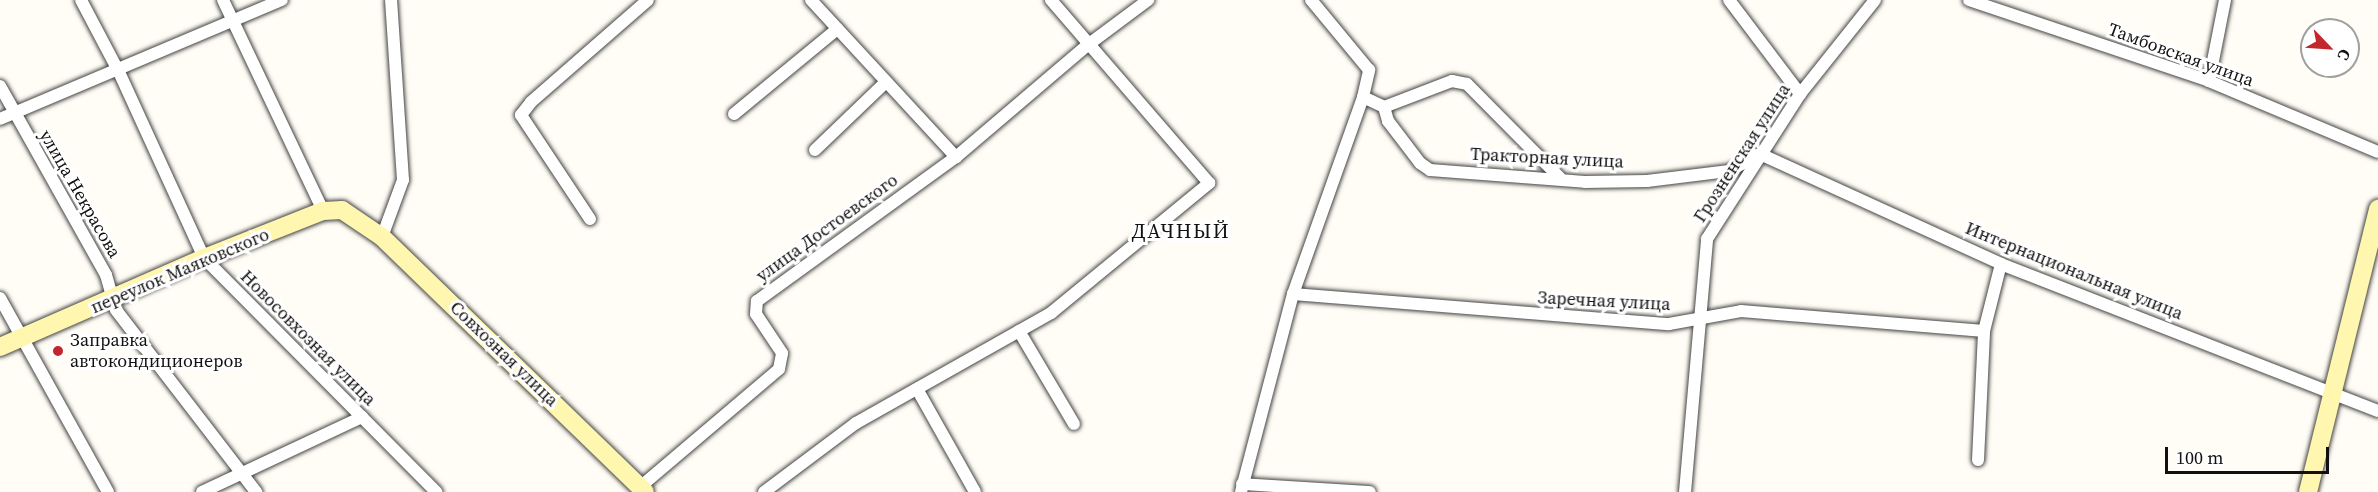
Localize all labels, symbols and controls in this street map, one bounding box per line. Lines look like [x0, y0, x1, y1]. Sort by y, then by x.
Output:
north arrow [2300, 18, 2360, 78]
street label: Тамбовская улица [2105, 19, 2257, 91]
text: С [2332, 46, 2357, 64]
street label: Грозненская улица [1689, 80, 1795, 226]
street label: улица Некрасова [35, 126, 125, 262]
street label: Тракторная улица [1470, 143, 1624, 173]
street label: улица Достоевского [752, 169, 902, 287]
street label: Интернациональная улица [1962, 217, 2186, 325]
district label: ДАЧНЫЙ [1132, 219, 1230, 243]
street label: переулок Маяковского [88, 224, 272, 318]
street label: Новосовхозная улица [236, 266, 380, 410]
street label: Заречная улица [1537, 287, 1671, 315]
street label: Совхозная улица [445, 297, 563, 411]
place label: Заправка автокондиционеров [70, 330, 243, 372]
marker: Заправка автокондиционеров [51, 344, 65, 358]
scale bar [2168, 435, 2332, 473]
text: 100 m [2176, 445, 2223, 470]

